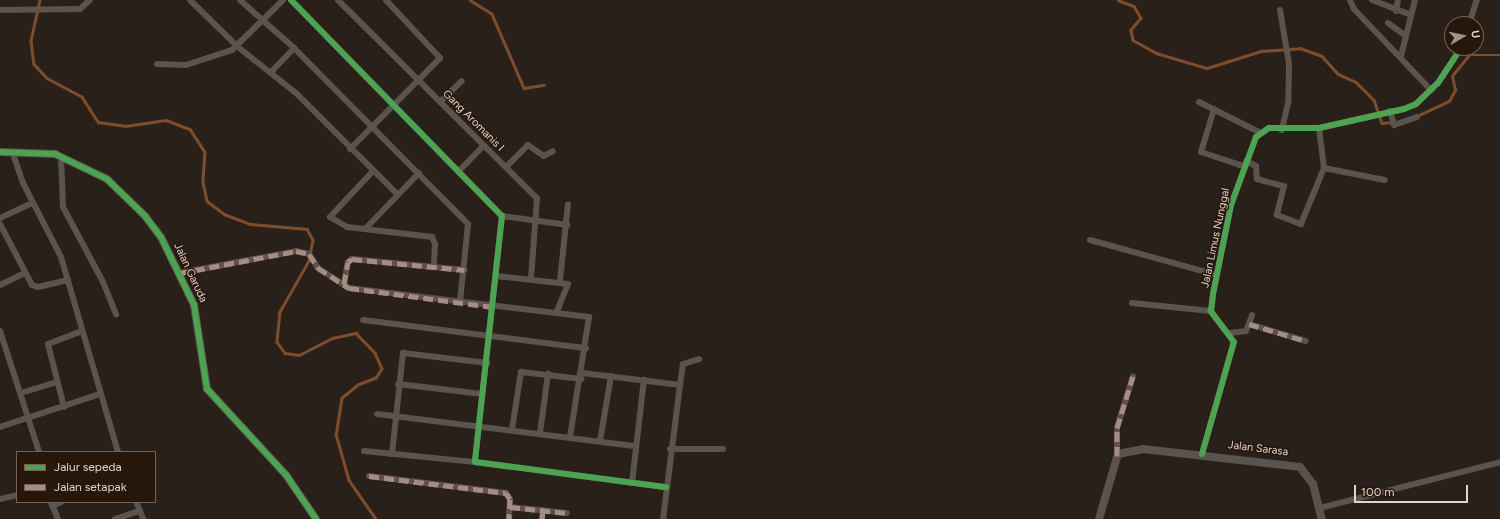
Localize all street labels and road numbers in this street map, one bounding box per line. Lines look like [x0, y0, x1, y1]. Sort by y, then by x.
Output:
street label: Gang Aromanis I [440, 88, 506, 154]
street label: Jalan Limus Nunggal [1199, 187, 1233, 289]
street label: Jalan Garuda [170, 241, 210, 305]
street label: Jalan Sarasa [1227, 439, 1289, 459]

